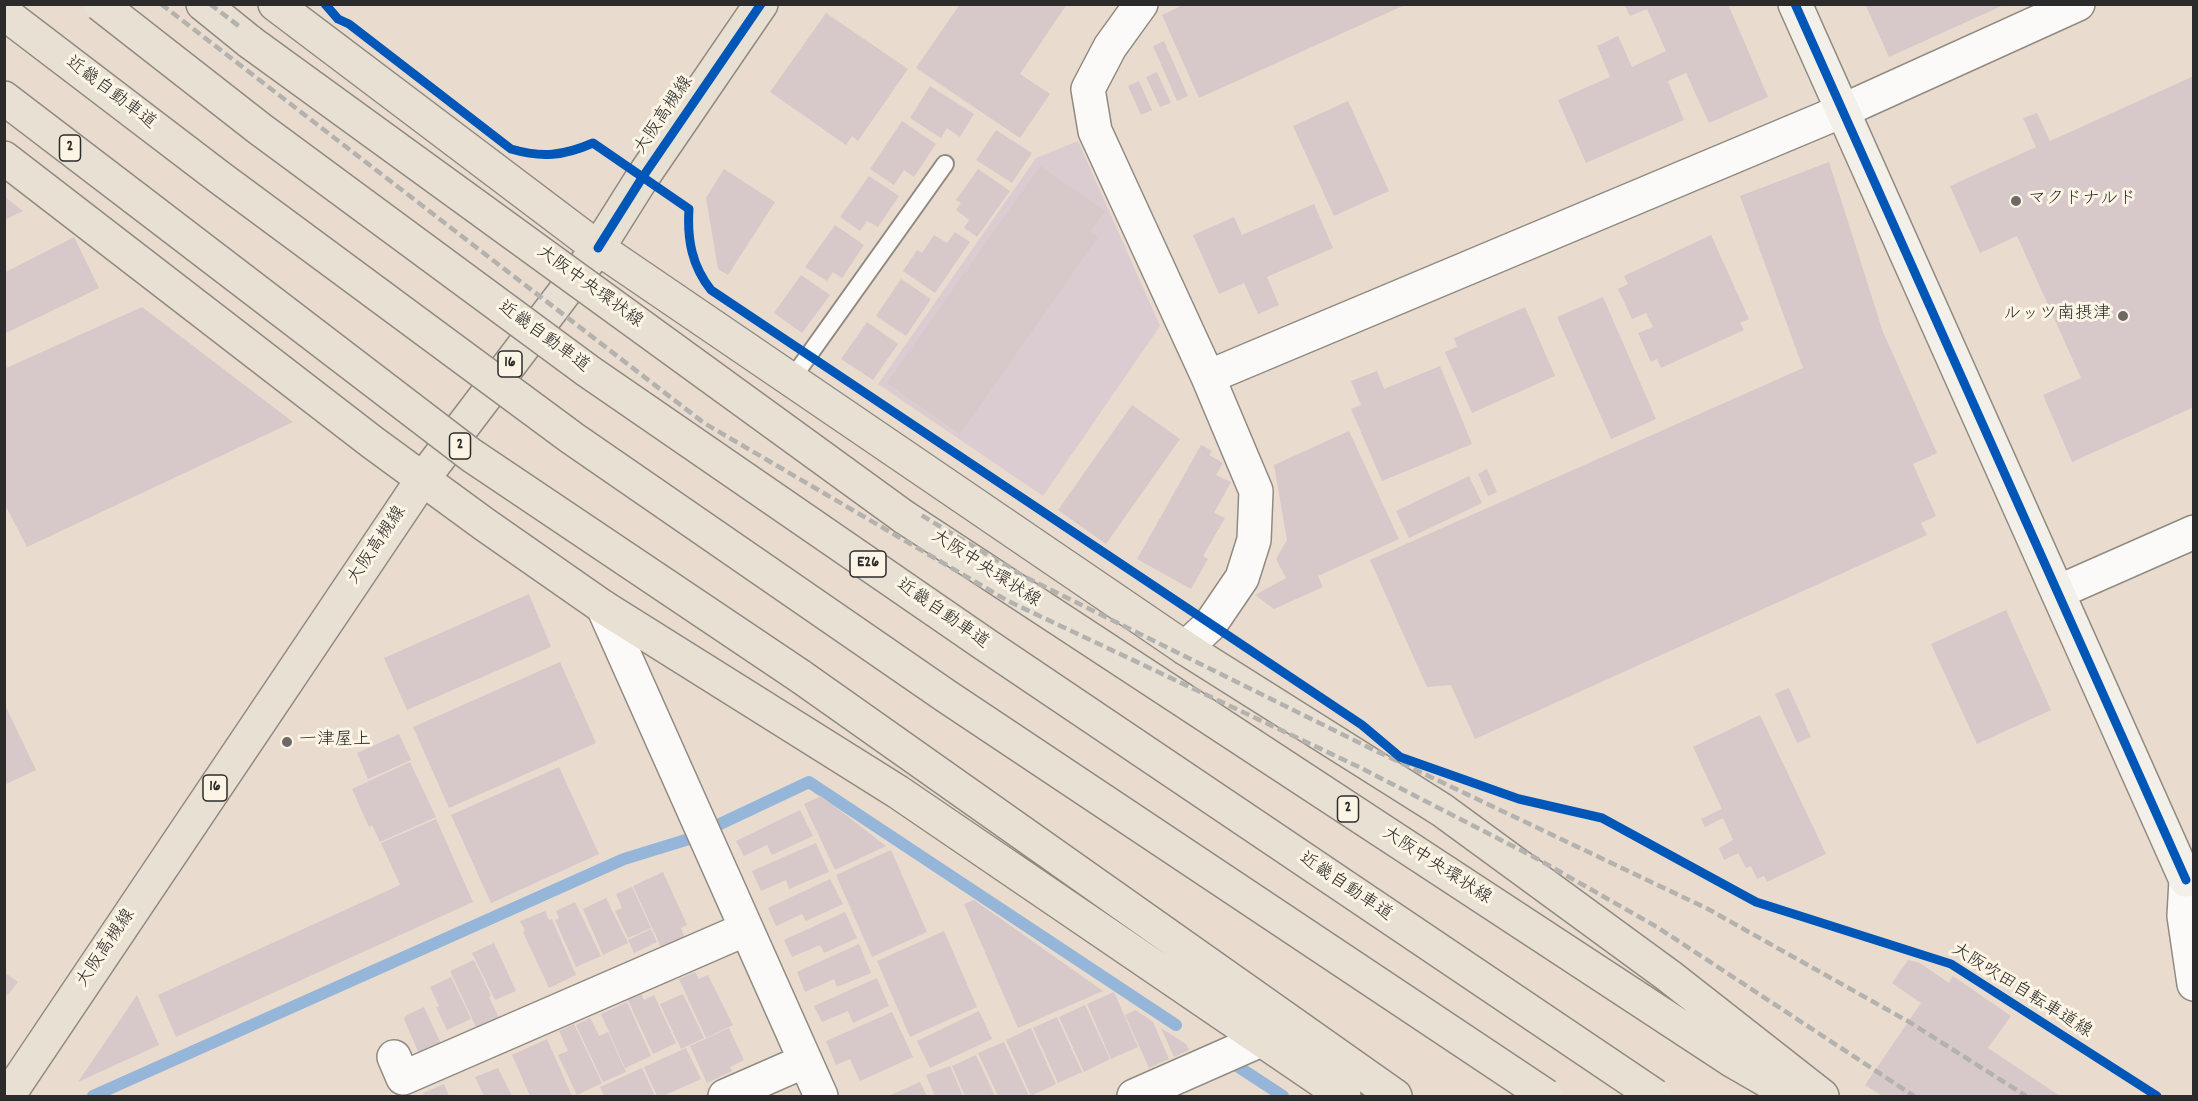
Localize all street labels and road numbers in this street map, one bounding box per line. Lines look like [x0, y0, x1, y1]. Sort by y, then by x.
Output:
street label: 近畿自動車道 [60, 53, 160, 135]
street label: 大阪高槻線 [631, 73, 699, 159]
road number: 2 [60, 135, 80, 161]
street label: 大阪中央環状線 [532, 242, 646, 334]
street label: 近畿自動車道 [493, 298, 593, 378]
road number: 16 [498, 351, 522, 377]
road number: 2 [450, 433, 470, 459]
street label: 大阪高槻線 [344, 503, 412, 589]
street label: 大阪中央環状線 [926, 527, 1044, 613]
road number: E26 [850, 551, 886, 577]
street label: 近畿自動車道 [892, 575, 992, 655]
road number: 16 [203, 775, 227, 801]
road number: 2 [1338, 796, 1358, 822]
street label: 大阪中央環状線 [1377, 824, 1495, 910]
street label: 近畿自動車道 [1294, 849, 1396, 927]
street label: 大阪高槻線 [73, 906, 141, 992]
street label: 大阪吹田自転車道線 [1947, 940, 2095, 1044]

